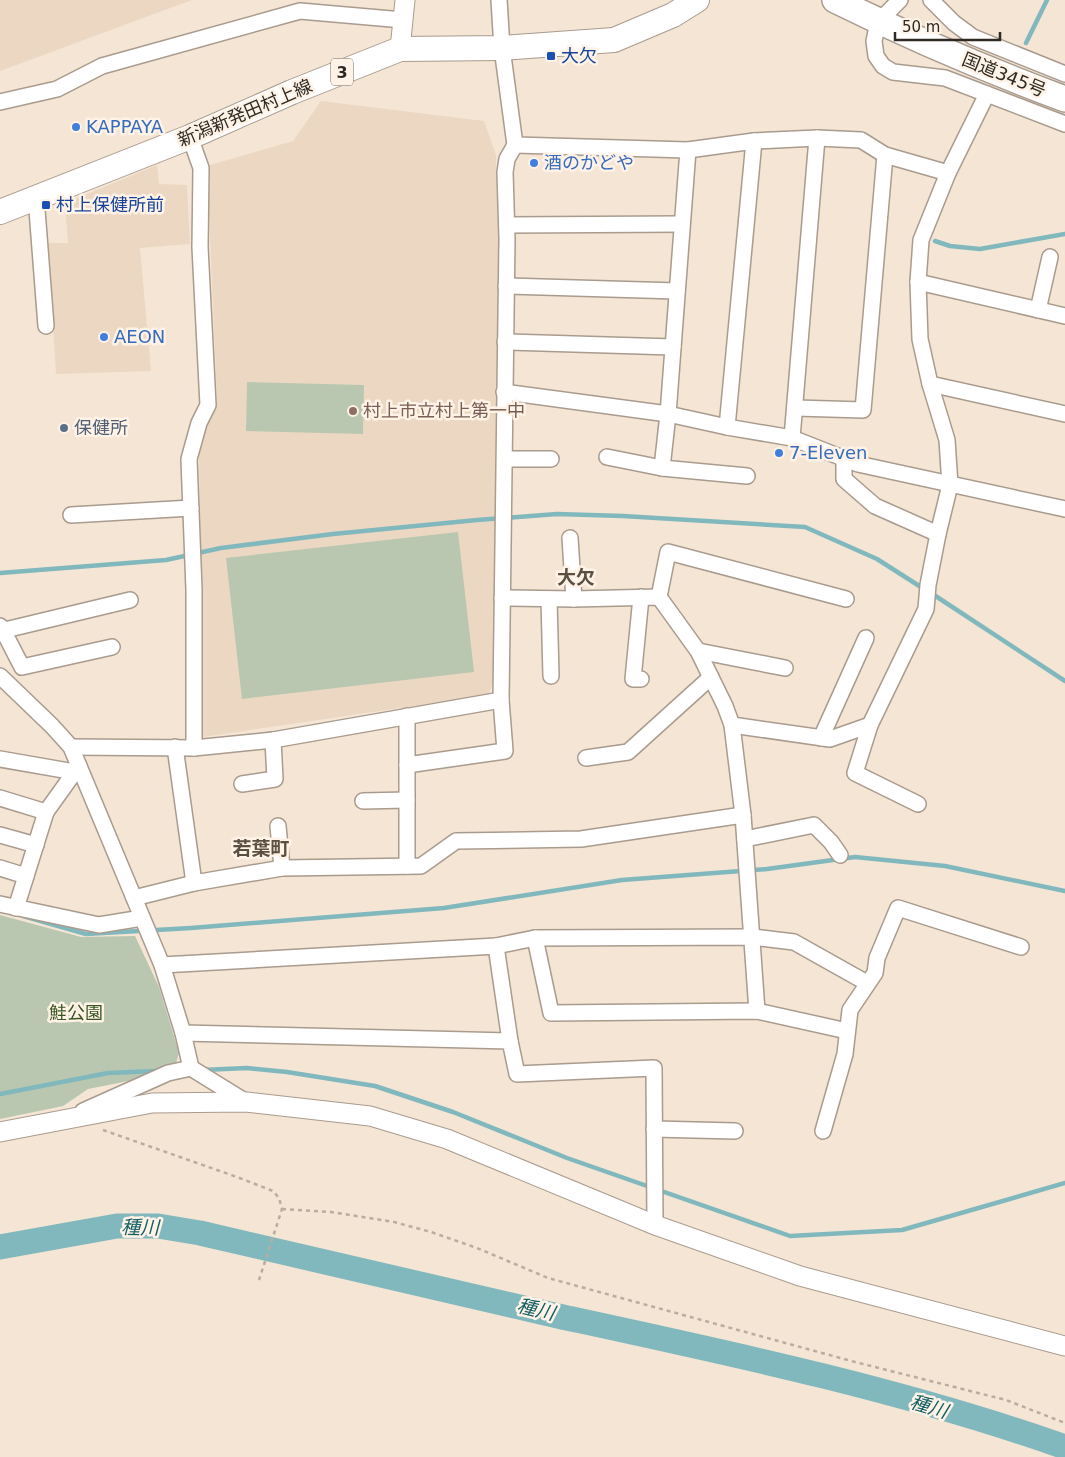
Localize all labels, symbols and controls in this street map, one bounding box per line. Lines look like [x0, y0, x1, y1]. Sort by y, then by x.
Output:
scale bar [895, 10, 1000, 42]
text: 50 m [902, 18, 940, 36]
place label: 大欠 [561, 45, 597, 66]
street label: 国道345号 [959, 48, 1049, 101]
marker: 大欠 [545, 50, 557, 62]
road number: 3 [331, 58, 353, 86]
street label: 新潟新発田村上線 [174, 75, 315, 150]
place label: KAPPAYA [86, 116, 164, 137]
marker: KAPPAYA [70, 121, 82, 133]
place label: 酒のかどや [544, 152, 634, 173]
marker: 酒のかどや [528, 157, 540, 169]
place label: 村上保健所前 [56, 194, 164, 215]
marker: 村上保健所前 [40, 199, 52, 211]
place label: AEON [114, 326, 165, 347]
marker: AEON [98, 331, 110, 343]
place label: 村上市立村上第一中 [363, 400, 525, 421]
marker: 村上市立村上第一中 [347, 405, 359, 417]
place label: 保健所 [74, 417, 128, 438]
marker: 保健所 [58, 422, 70, 434]
place label: 7-Eleven [789, 442, 868, 463]
marker: 7-Eleven [773, 447, 785, 459]
district label: 大欠 [557, 566, 595, 588]
district label: 若葉町 [232, 837, 290, 859]
park label: 鮭公園 [49, 1002, 103, 1023]
water label: 種川 [121, 1216, 161, 1238]
water label: 種川 [515, 1294, 559, 1324]
water label: 種川 [908, 1390, 952, 1423]

